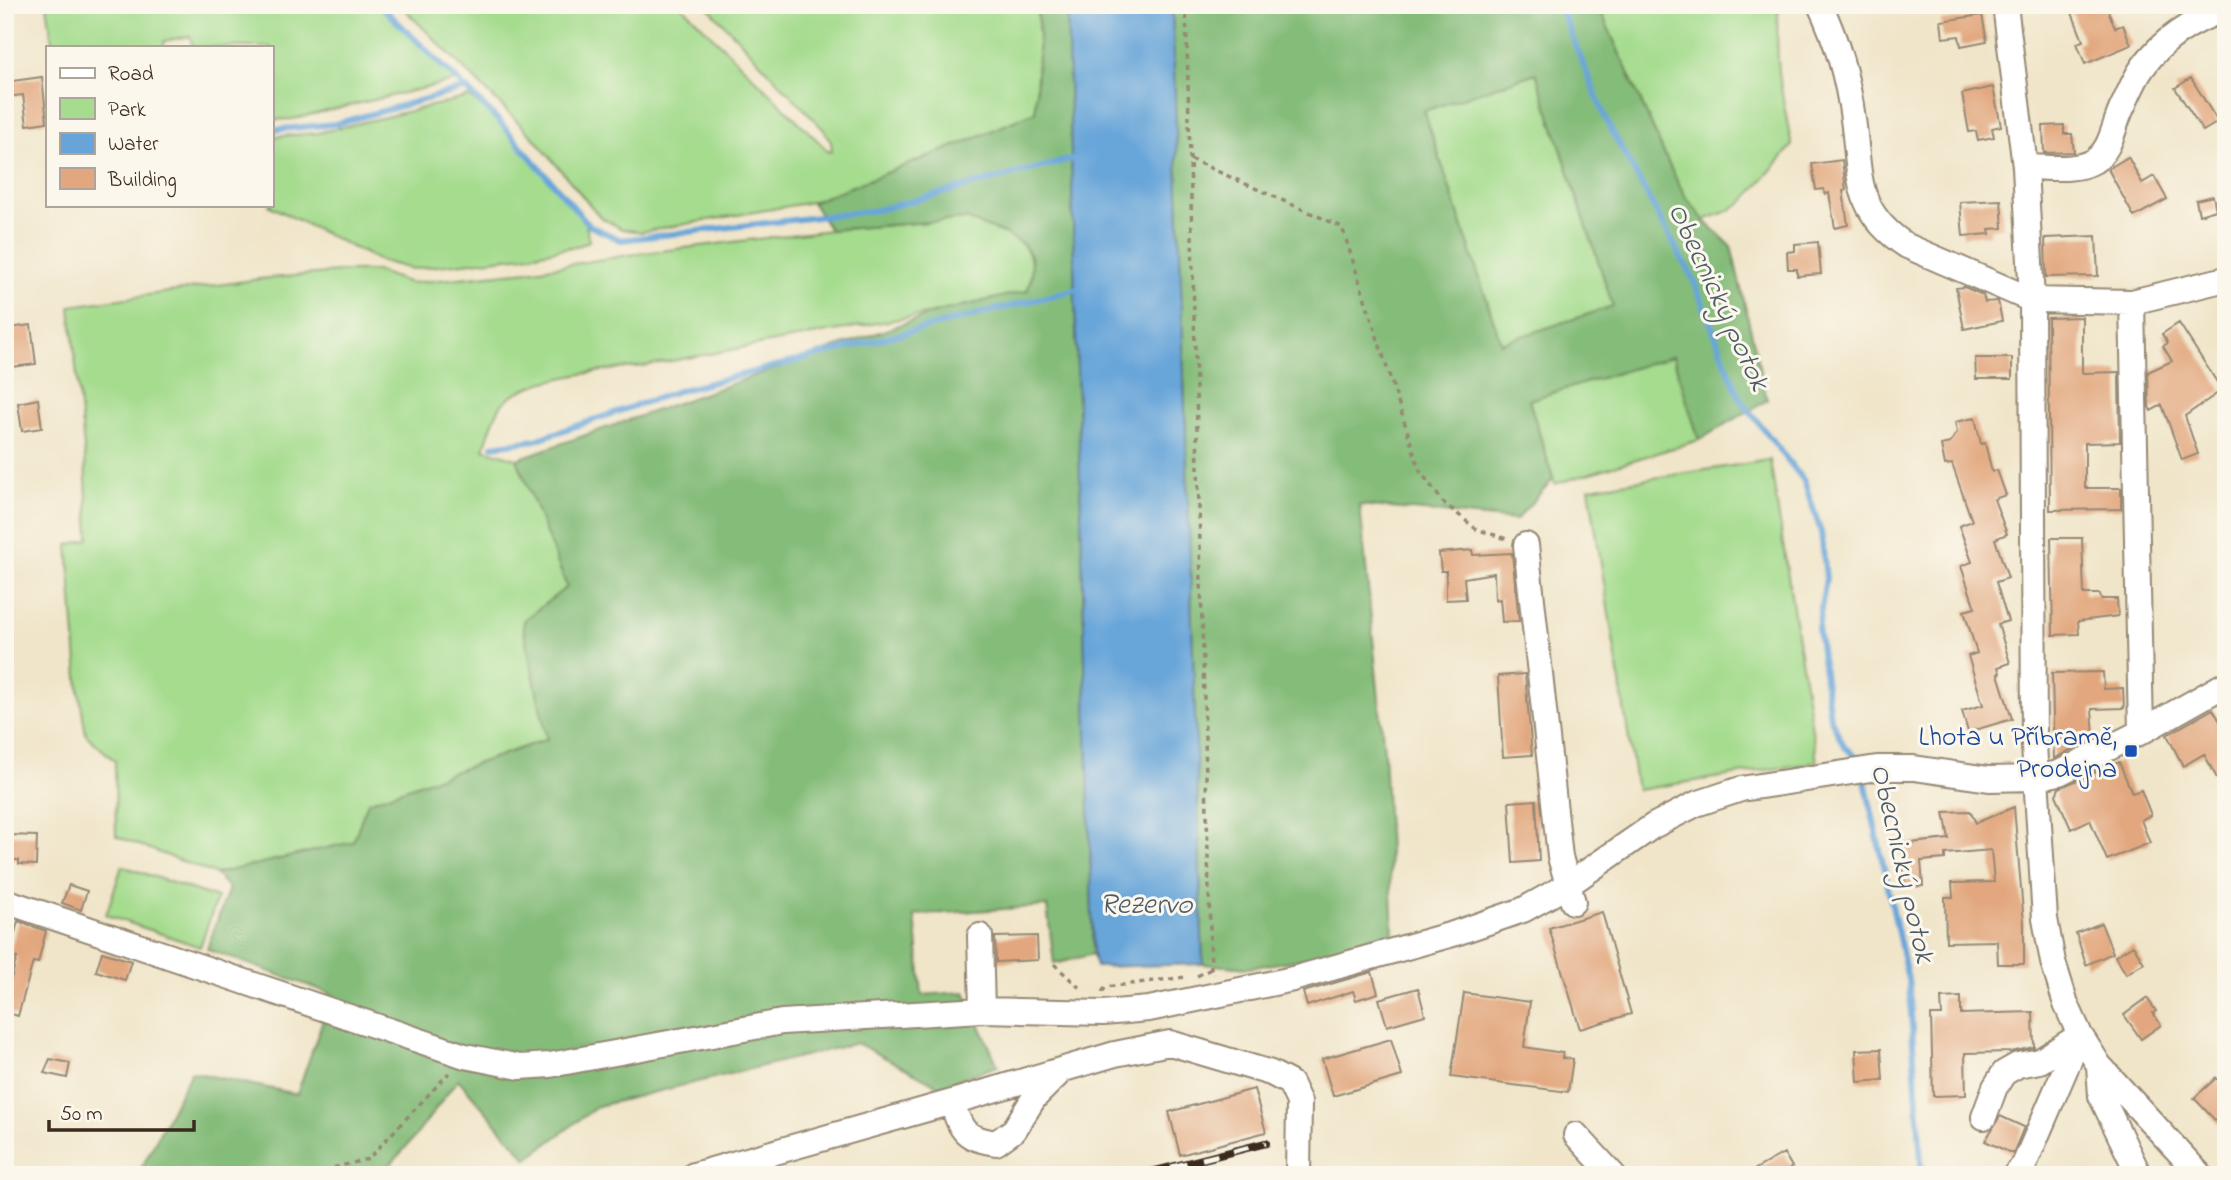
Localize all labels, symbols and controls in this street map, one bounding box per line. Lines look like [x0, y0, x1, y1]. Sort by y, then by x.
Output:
legend [46, 46, 273, 206]
text: Road [108, 60, 154, 90]
text: Park [108, 96, 147, 126]
text: Water [108, 130, 159, 160]
text: Building [107, 166, 177, 198]
water label: Obecnický potok [1654, 196, 1781, 400]
place label: Lhota u Příbramě, Prodejna [1918, 718, 2117, 791]
marker: Lhota u Příbramě, Prodejna [2123, 743, 2139, 759]
water label: Obecnický potok [1857, 760, 1946, 969]
water label: Rezervo [1100, 884, 1194, 928]
scale bar [49, 1089, 194, 1133]
text: 50 m [60, 1100, 103, 1130]

